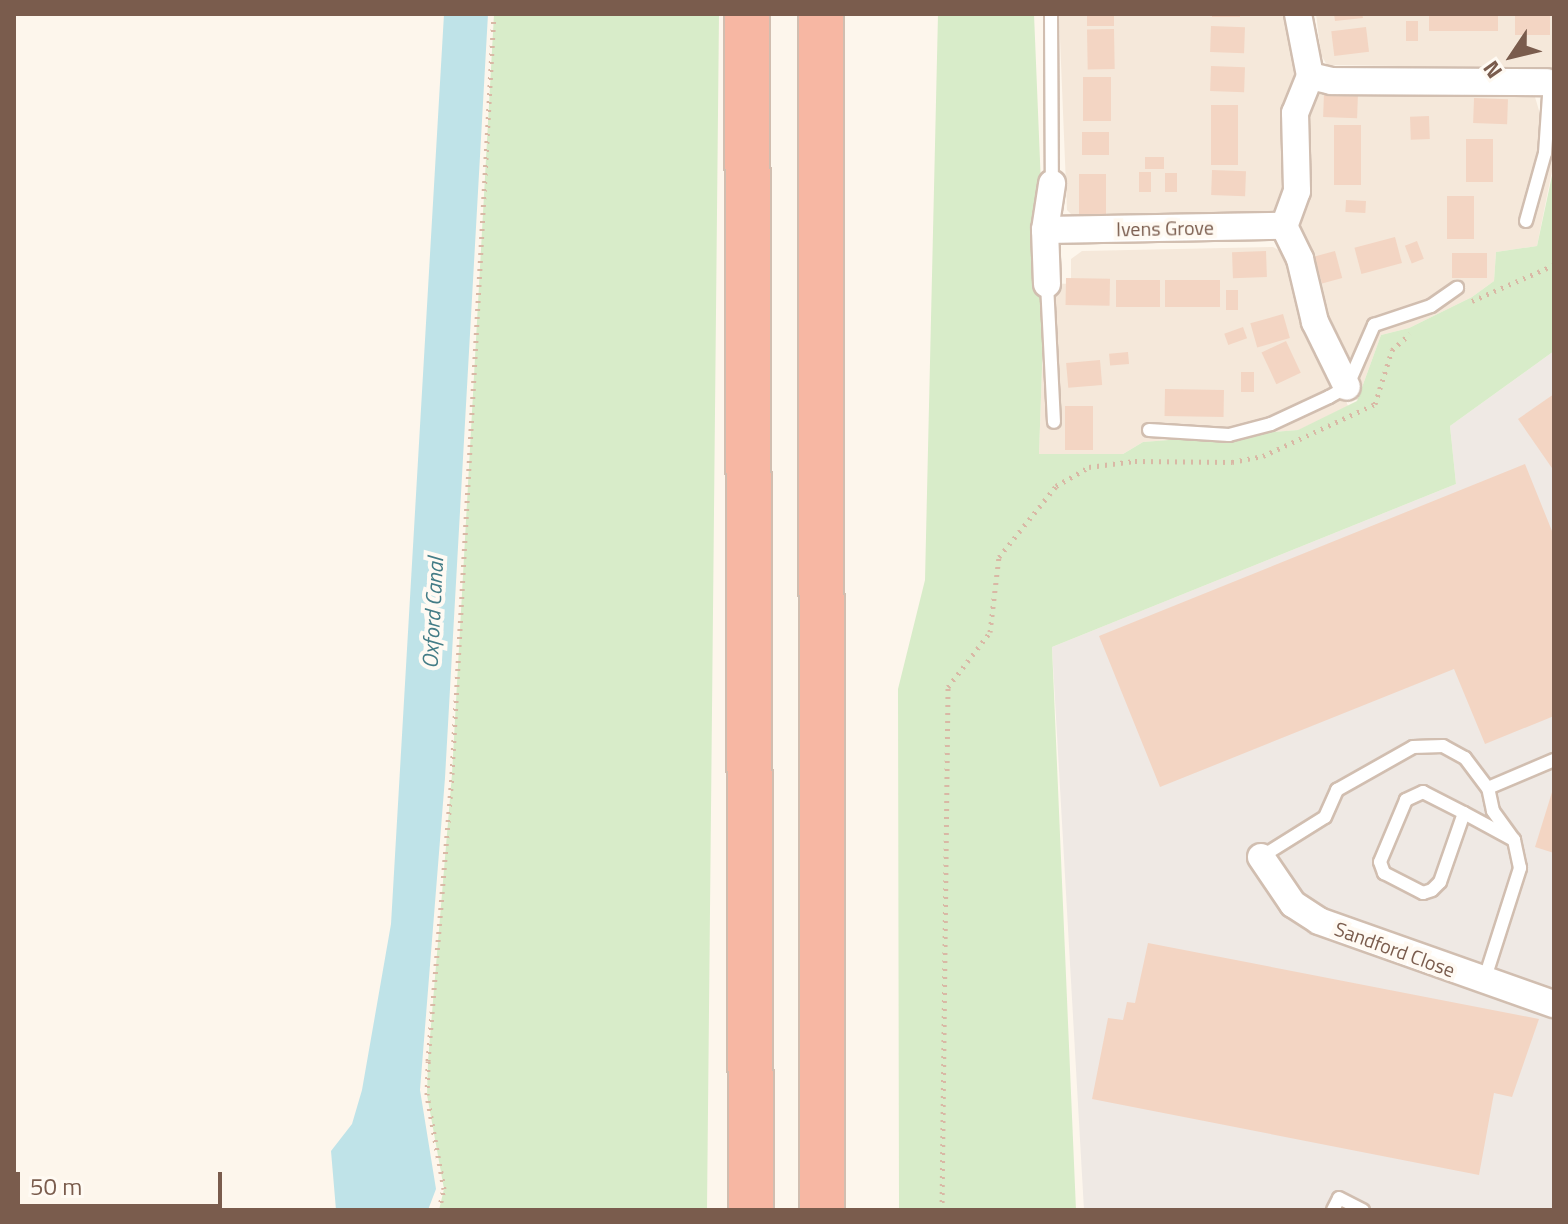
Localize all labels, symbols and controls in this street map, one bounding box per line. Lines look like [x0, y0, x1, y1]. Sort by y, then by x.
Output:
north arrow [1472, 16, 1552, 96]
text: N [1474, 54, 1511, 86]
street label: Ivens Grove [1116, 215, 1214, 241]
water label: Oxford Canal [417, 557, 449, 669]
street label: Sandford Close [1332, 916, 1458, 982]
scale bar [20, 1156, 226, 1206]
text: 50 m [30, 1168, 82, 1204]

